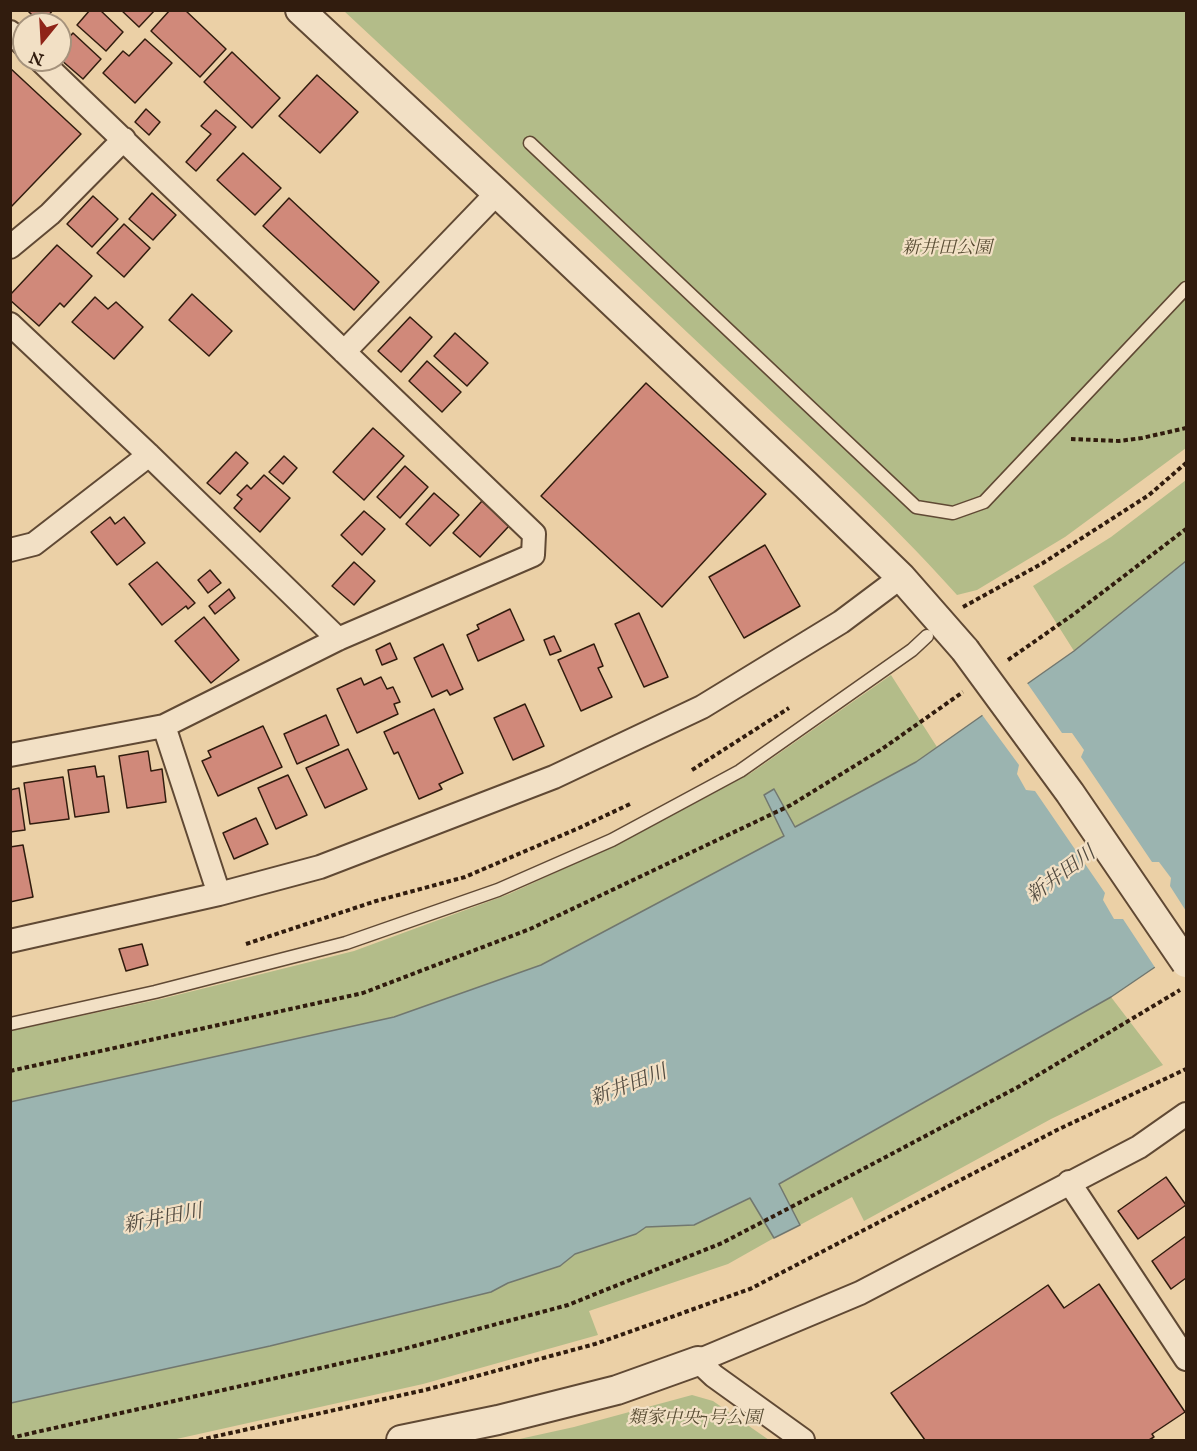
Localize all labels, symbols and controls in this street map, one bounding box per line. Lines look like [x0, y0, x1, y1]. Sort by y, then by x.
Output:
north arrow [12, 12, 72, 72]
text: N [27, 46, 47, 69]
park label: 新井田公園 [902, 238, 992, 260]
water label: 新井田川 [1023, 842, 1101, 910]
water label: 新井田川 [587, 1061, 671, 1113]
water label: 新井田川 [121, 1201, 205, 1239]
park label: 類家中央7号公園 [628, 1408, 762, 1430]

